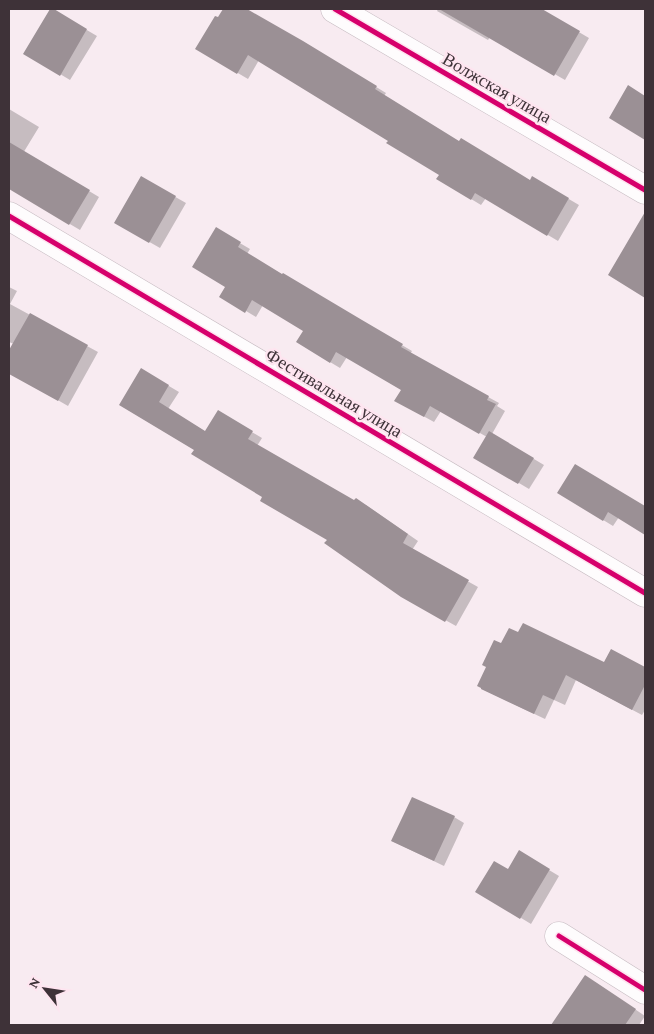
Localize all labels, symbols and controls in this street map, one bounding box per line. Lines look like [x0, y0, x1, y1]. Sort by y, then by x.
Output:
street label: Волжская улица [439, 49, 555, 127]
street label: Фестивальная улица [262, 344, 406, 442]
north arrow [20, 964, 70, 1014]
text: N [24, 974, 43, 991]

